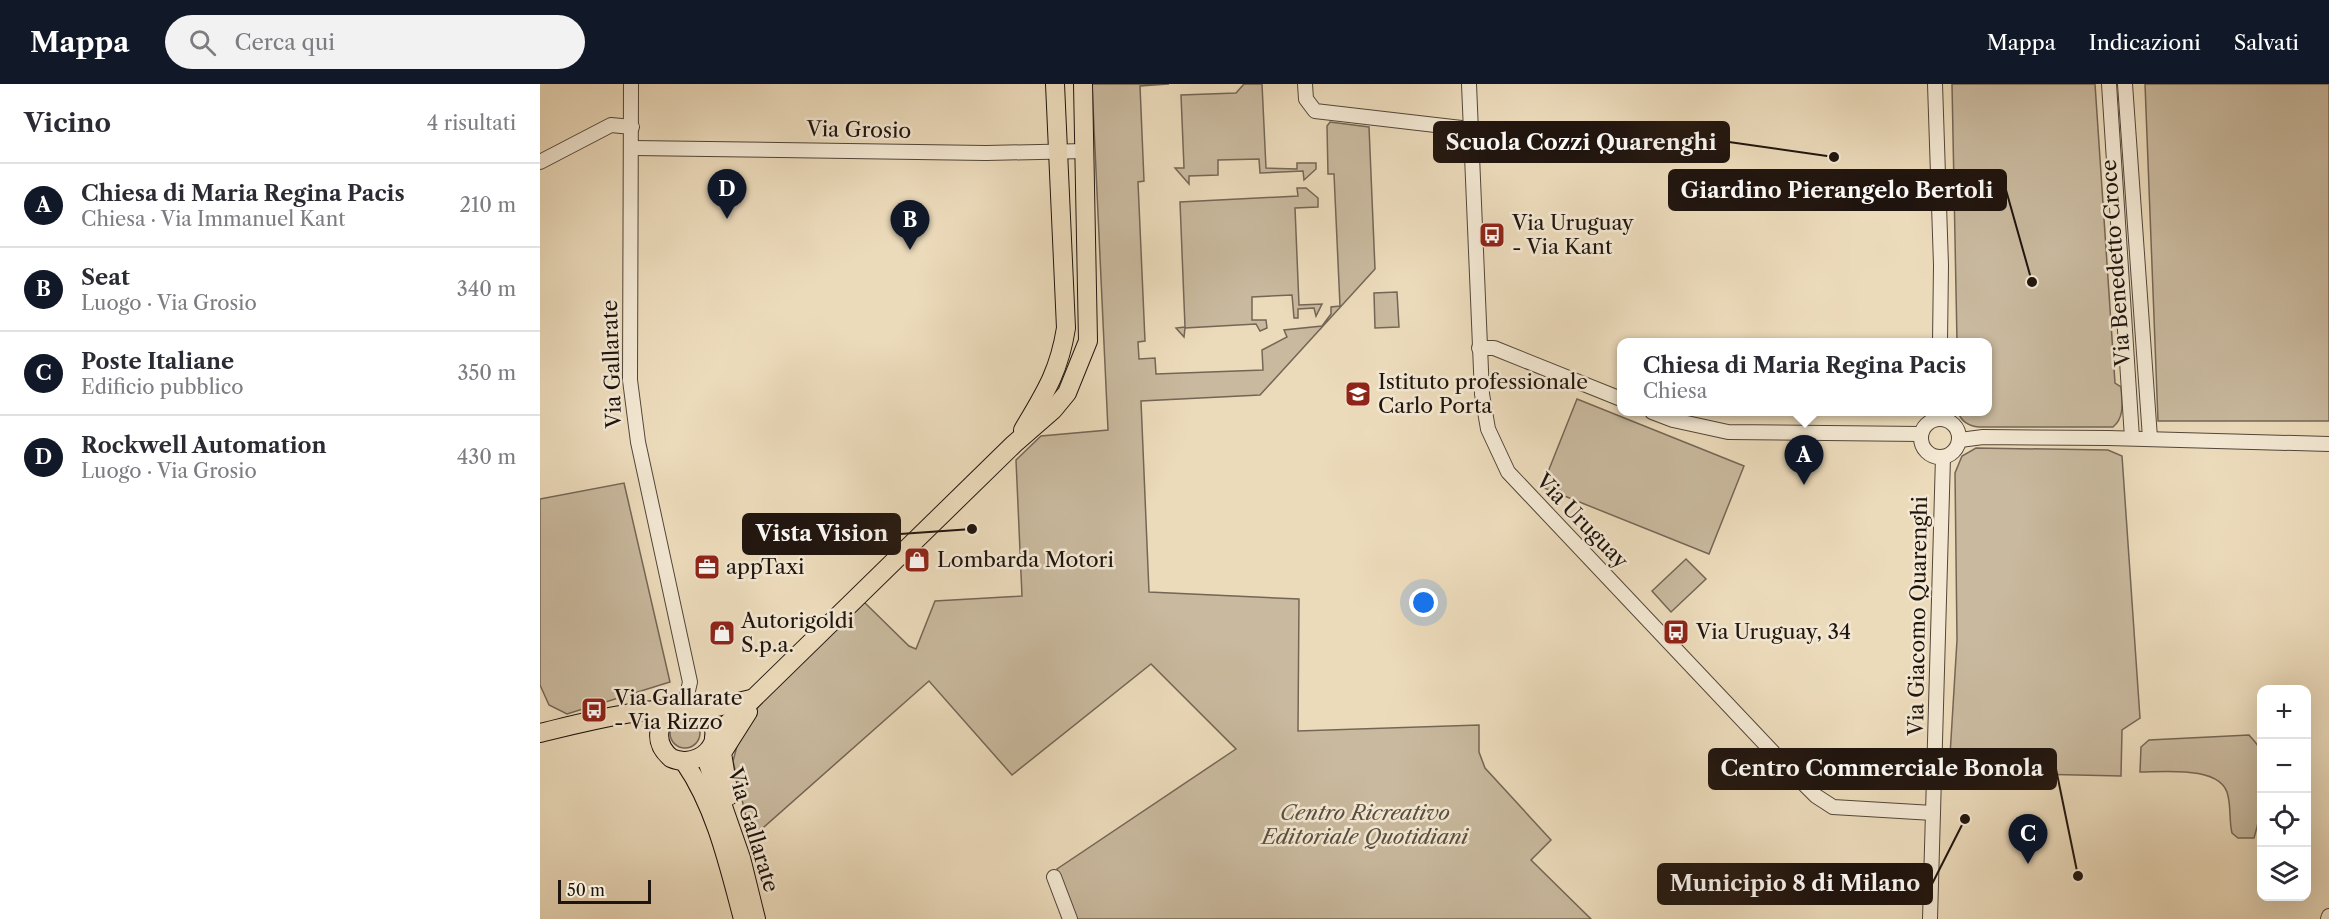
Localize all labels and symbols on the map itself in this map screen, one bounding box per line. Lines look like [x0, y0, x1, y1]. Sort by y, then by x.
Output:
street label: Via Grosio [805, 116, 912, 143]
callout: Scuola Cozzi Quarenghi [1434, 122, 1729, 162]
text: Scuola Cozzi Quarenghi [1446, 129, 1717, 156]
street label: Via Benedetto Croce [2096, 159, 2135, 368]
pin: D [708, 170, 747, 219]
callout: Giardino Pierangelo Bertoli [1669, 170, 2006, 210]
text: Giardino Pierangelo Bertoli [1681, 177, 1994, 204]
pin: B [890, 200, 929, 250]
place label: Via Uruguay - Via Kant [1511, 210, 1634, 259]
bus stop icon: Via Uruguay - Via Kant [1477, 220, 1507, 250]
street label: Via Gallarate [597, 299, 626, 430]
place label: Istituto professionale Carlo Porta [1378, 369, 1588, 418]
school or university icon: Istituto professionale Carlo Porta [1343, 379, 1373, 409]
pin: A [1784, 436, 1824, 485]
street label: Via Uruguay [1530, 467, 1634, 573]
street label: Via Giacomo Quarenghi [1903, 496, 1932, 737]
callout: Vista Vision [743, 514, 900, 554]
text: Vista Vision [755, 520, 888, 547]
shop icon: Lombarda Motori [902, 545, 932, 575]
place label: Lombarda Motori [937, 547, 1114, 572]
office icon: appTaxi [692, 552, 722, 582]
place label: appTaxi [726, 554, 804, 579]
your location [1409, 588, 1438, 617]
place label: Autorigoldi S.p.a. [740, 608, 854, 657]
bus stop icon: Via Uruguay, 34 [1661, 617, 1691, 647]
shop icon: Autorigoldi S.p.a. [707, 618, 737, 648]
place label: Via Uruguay, 34 [1695, 619, 1851, 644]
place label: Via Gallarate - Via Rizzo [613, 685, 743, 734]
bus stop icon: Via Gallarate - Via Rizzo [579, 695, 609, 725]
callout: Centro Commerciale Bonola [1709, 749, 2056, 789]
text: Centro Commerciale Bonola [1721, 755, 2044, 782]
street label: Via Gallarate [722, 764, 784, 895]
park label: Centro Ricreativo Editoriale Quotidiani [1260, 800, 1470, 849]
pin: C [2008, 814, 2048, 864]
callout: Municipio 8 di Milano [1658, 864, 1932, 904]
text: Municipio 8 di Milano [1670, 870, 1920, 897]
scale bar [558, 877, 651, 904]

